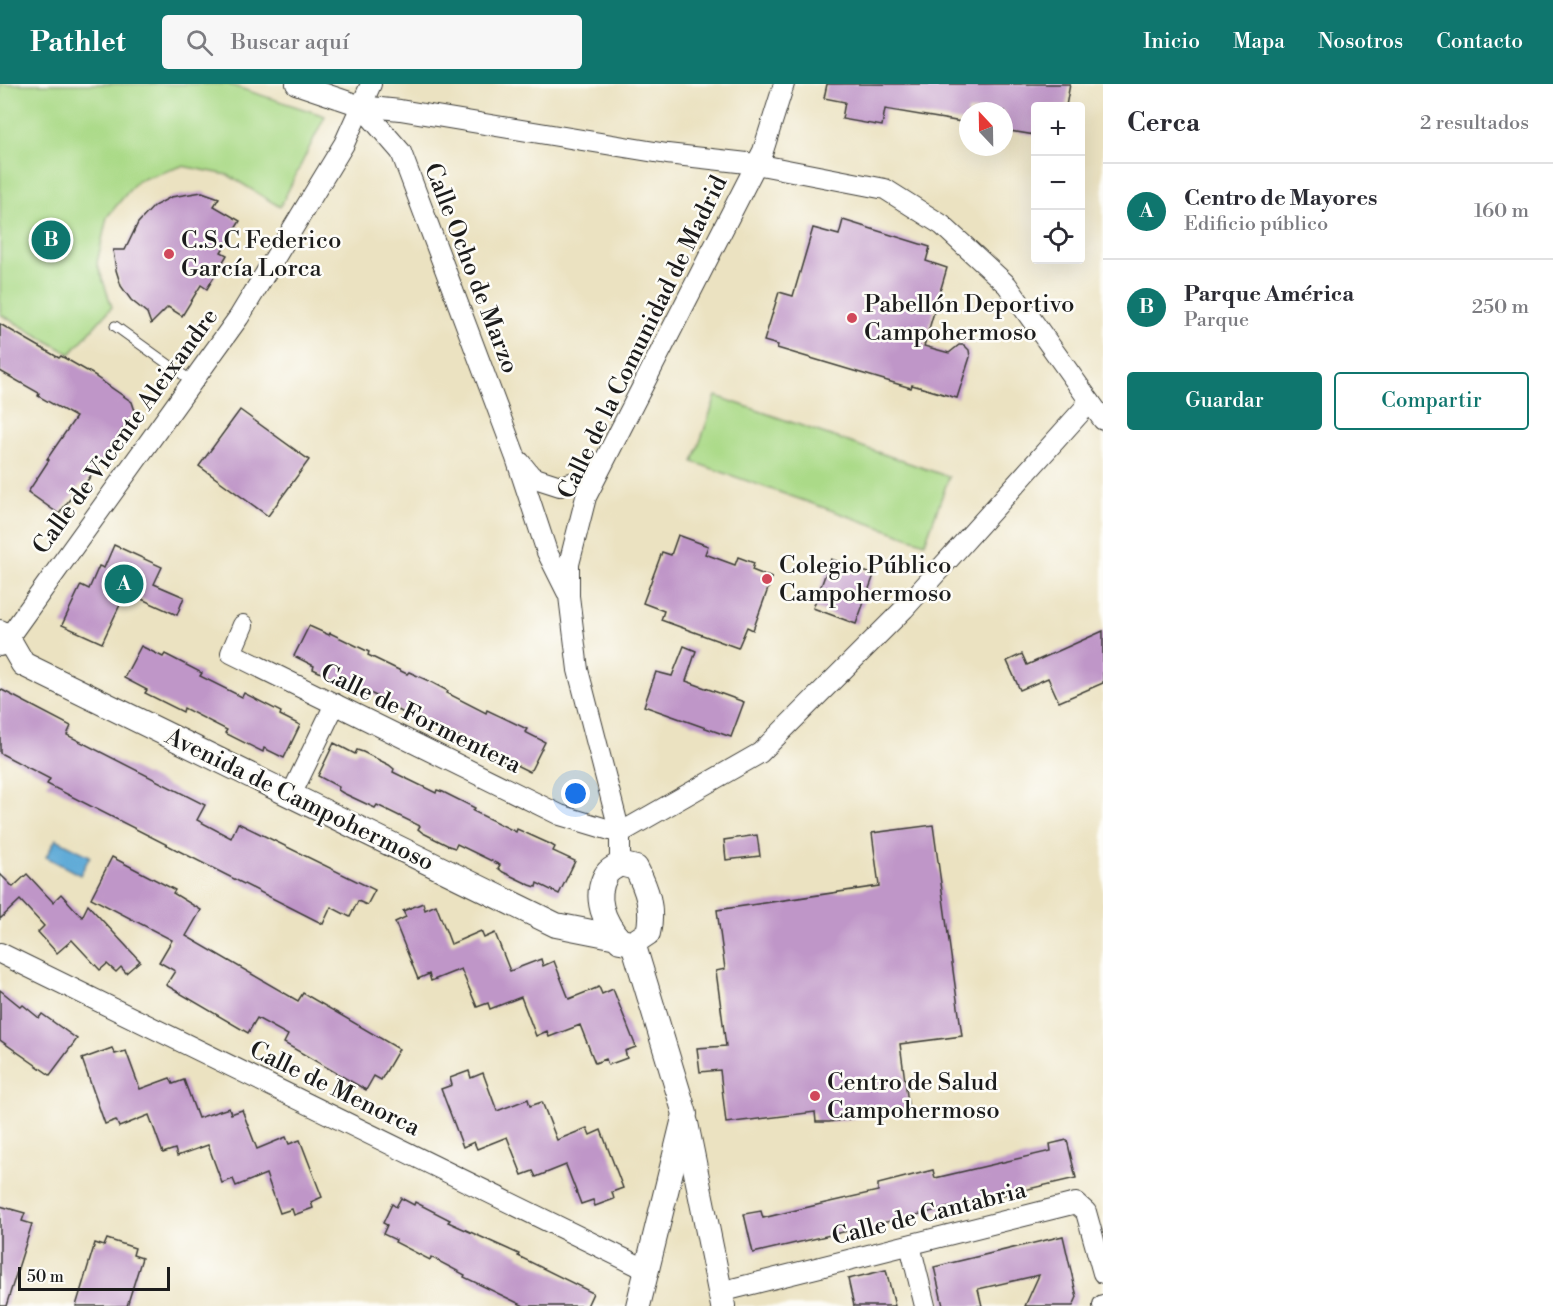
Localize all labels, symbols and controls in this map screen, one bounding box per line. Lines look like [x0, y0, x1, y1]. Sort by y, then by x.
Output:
search box [162, 15, 582, 69]
text: Pathlet [30, 25, 126, 60]
icon: search [183, 26, 216, 59]
text: Buscar aquí [231, 29, 349, 56]
text: Inicio [1143, 29, 1200, 55]
text: Mapa [1233, 29, 1285, 55]
text: Nosotros [1318, 29, 1403, 55]
text: Contacto [1436, 29, 1523, 55]
north arrow [959, 102, 1013, 156]
map controls [1031, 102, 1085, 264]
button: + [1031, 102, 1085, 156]
text: Cerca [1127, 107, 1200, 139]
text: 2 resultados [1420, 111, 1529, 136]
button: − [1031, 156, 1085, 210]
street label: Calle Ocho de Marzo [417, 159, 525, 378]
street label: Calle de la Comunidad de Madrid [551, 170, 735, 504]
text: Centro de Mayores [1184, 185, 1377, 212]
text: A [1139, 199, 1154, 224]
text: 160 m [1474, 199, 1529, 224]
button: locate [1031, 210, 1085, 264]
text: Edificio público [1184, 212, 1328, 237]
pin: B [32, 218, 70, 262]
place label: C.S.C Federico García Lorca [181, 226, 341, 284]
marker: C.S.C Federico García Lorca [162, 247, 176, 261]
text: Parque América [1184, 281, 1354, 308]
place label: Pabellón Deportivo Campohermoso [864, 290, 1075, 348]
text: B [1139, 295, 1154, 320]
text: 250 m [1472, 295, 1529, 320]
street label: Calle de Vicente Aleixandre [26, 303, 225, 560]
text: Parque [1184, 308, 1249, 333]
marker: Pabellón Deportivo Campohermoso [845, 311, 859, 325]
button: Guardar [1127, 372, 1322, 430]
button: Compartir [1334, 372, 1529, 430]
place label: Colegio Público Campohermoso [779, 551, 952, 609]
pin: A [104, 562, 144, 606]
marker: Colegio Público Campohermoso [760, 572, 774, 586]
street label: Calle de Formentera [315, 657, 526, 781]
street label: Avenida de Campohermoso [159, 721, 439, 878]
your location [561, 779, 590, 808]
street label: Calle de Menorca [244, 1035, 426, 1144]
place label: Centro de Salud Campohermoso [827, 1068, 1000, 1126]
marker: Centro de Salud Campohermoso [808, 1089, 822, 1103]
street label: Calle de Cantabria [829, 1175, 1030, 1253]
scale bar [18, 1264, 170, 1292]
text: 50 m [27, 1267, 64, 1287]

